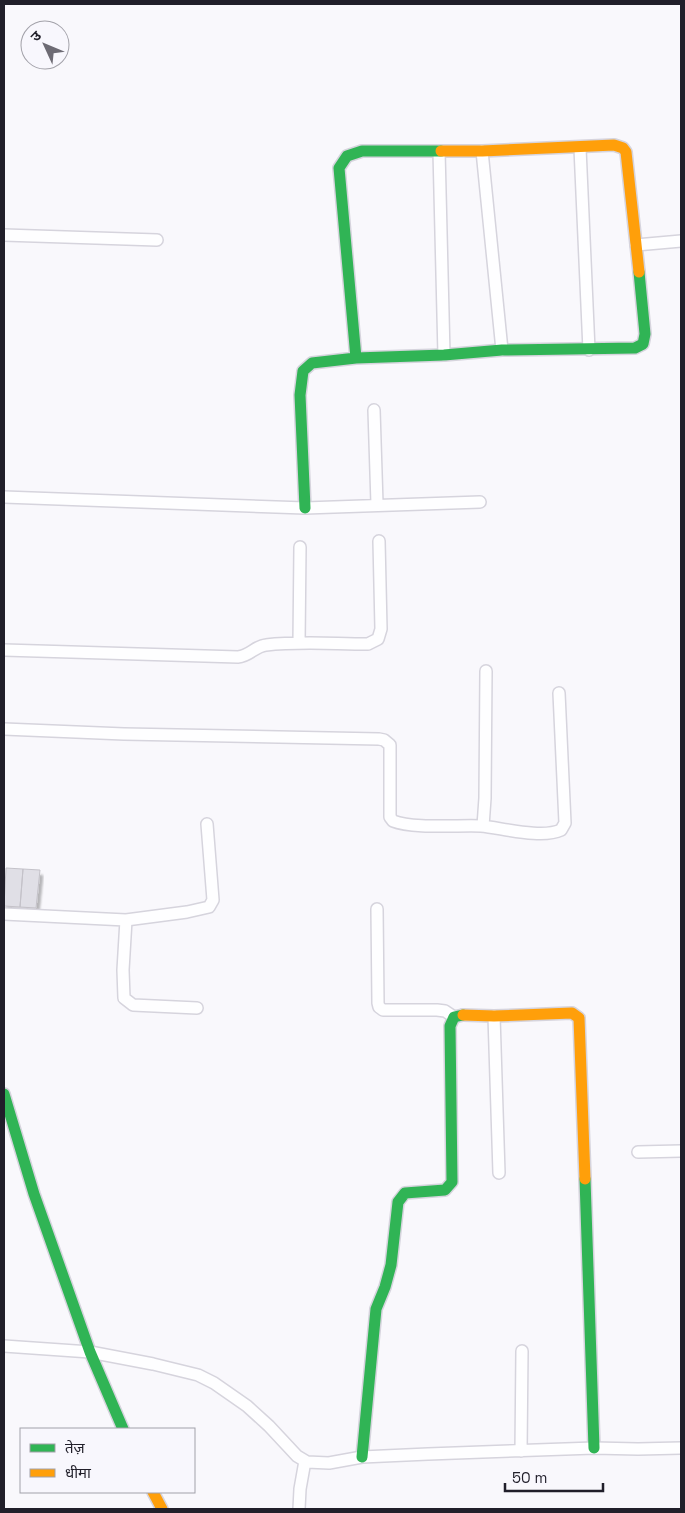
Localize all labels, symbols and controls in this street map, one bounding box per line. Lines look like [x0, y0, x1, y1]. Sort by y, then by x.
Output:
north arrow [20, 20, 70, 70]
text: उ [26, 26, 46, 45]
legend [20, 1428, 195, 1493]
text: तेज़ [65, 1438, 86, 1457]
scale bar [505, 1460, 602, 1492]
text: धीमा [65, 1463, 92, 1482]
text: 50 m [512, 1468, 547, 1487]

